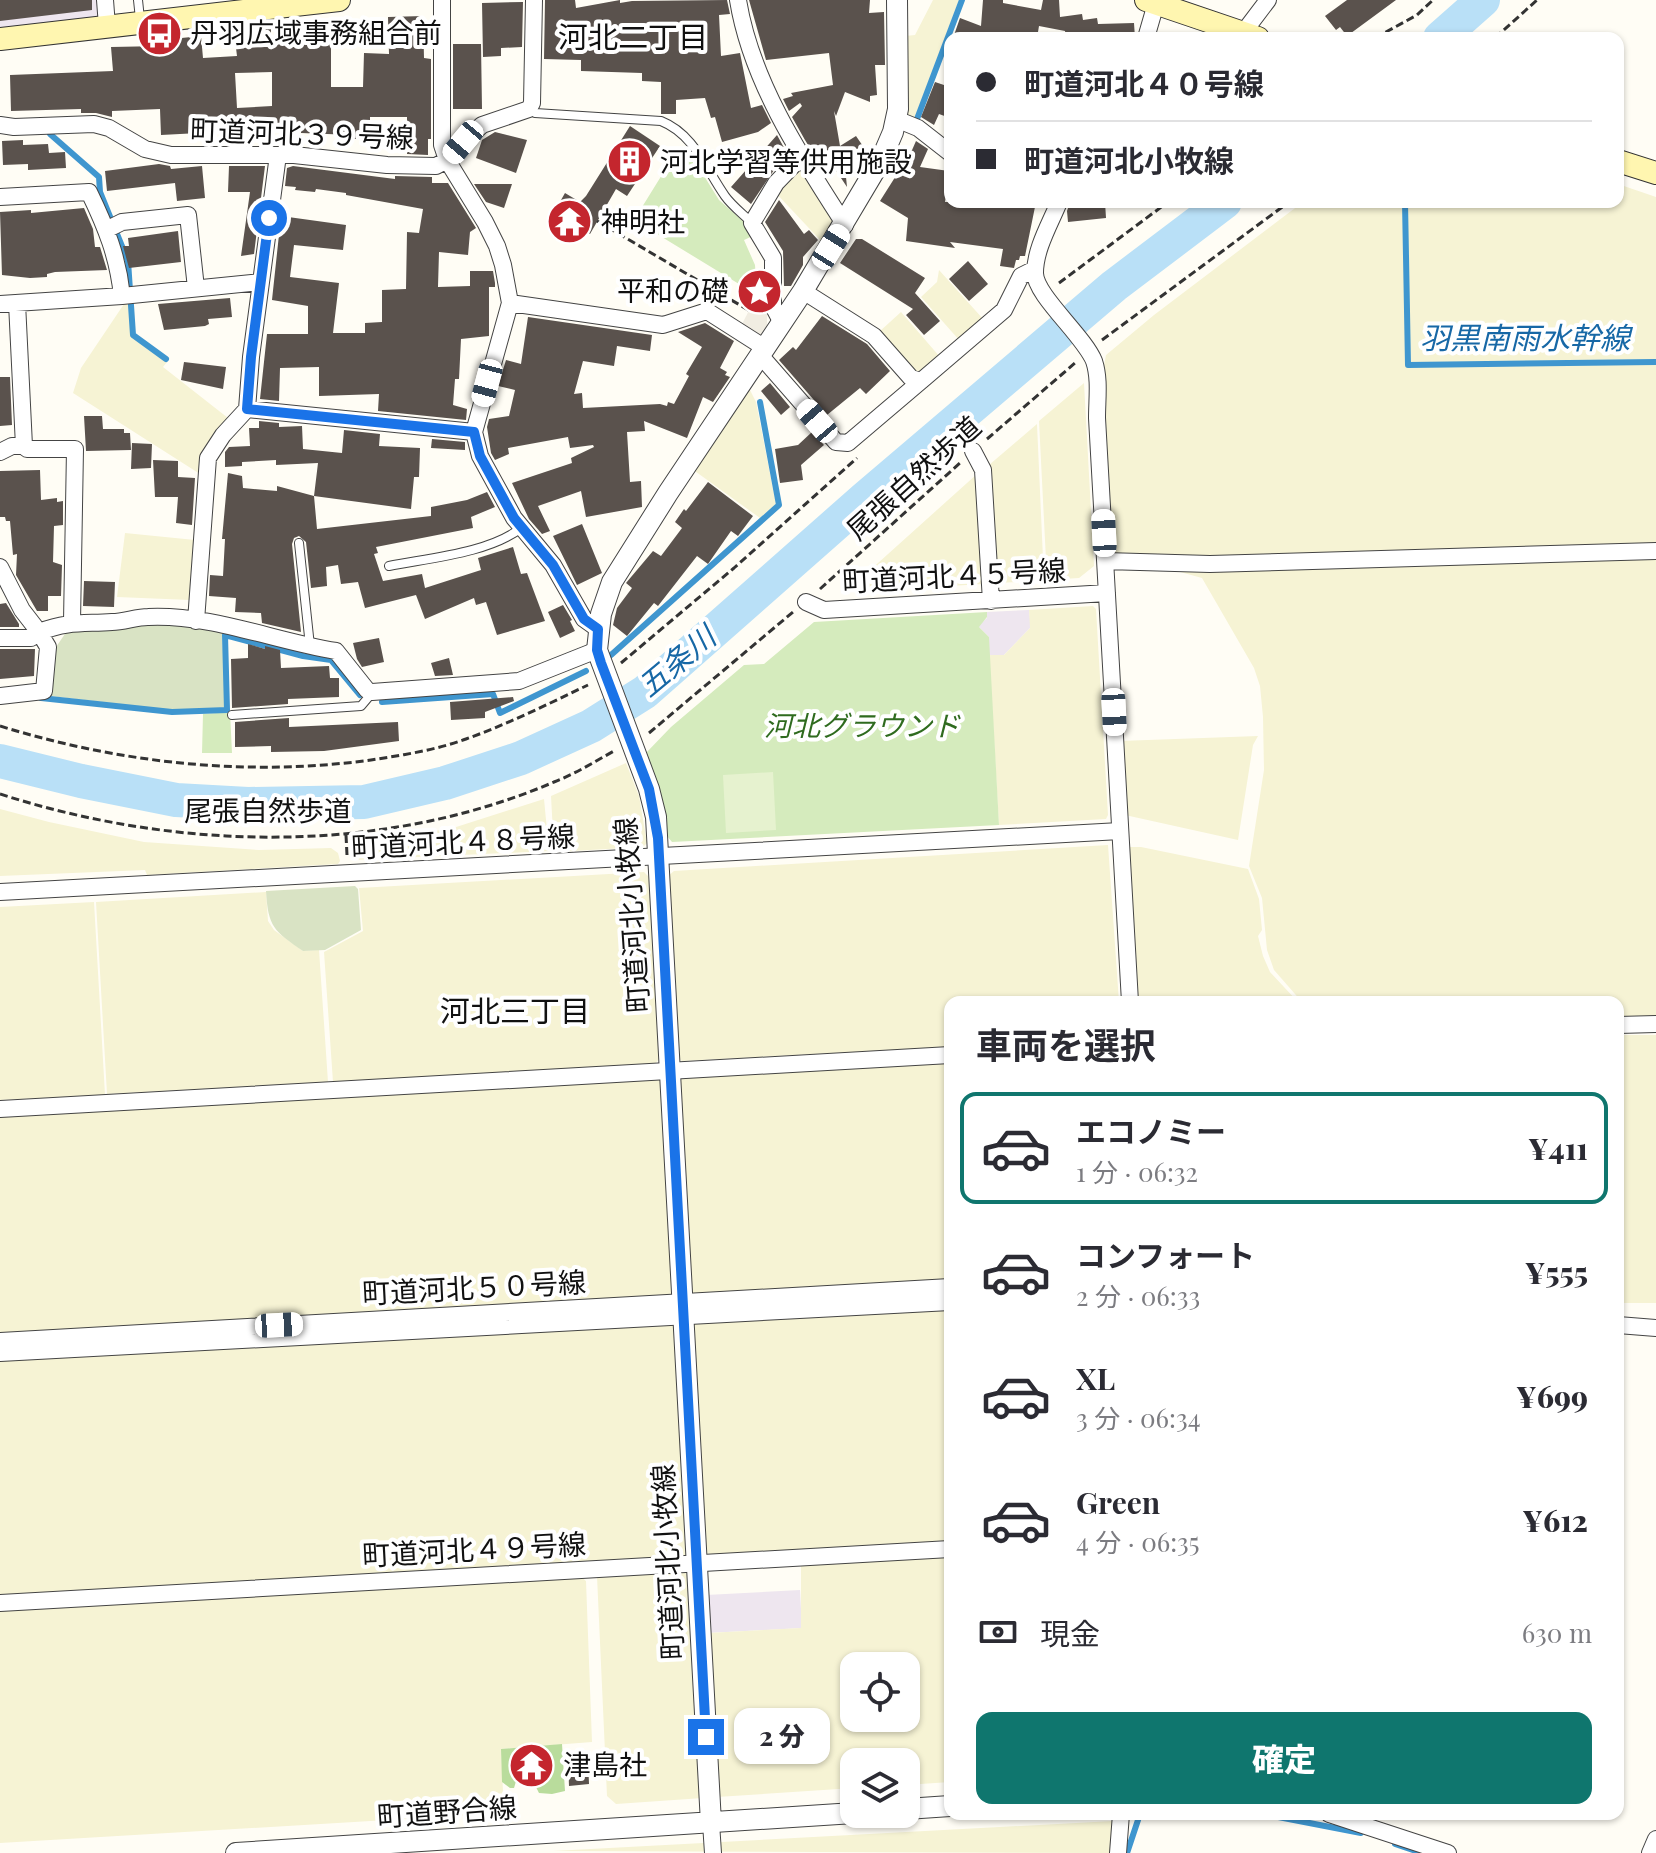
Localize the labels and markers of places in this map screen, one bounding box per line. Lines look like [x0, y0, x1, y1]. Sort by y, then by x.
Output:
bus stop icon: 丹羽広域事務組合前 [135, 9, 183, 57]
place label: 丹羽広域事務組合前 [190, 13, 442, 50]
building icon: 河北学習等供用施設 [605, 138, 653, 186]
place label: 河北学習等供用施設 [660, 142, 912, 179]
temple icon: 神明社 [546, 198, 594, 246]
place label: 神明社 [601, 202, 685, 239]
place icon: 平和の礎 [736, 267, 784, 315]
place label: 平和の礎 [617, 271, 729, 308]
temple icon: 津島社 [508, 1741, 556, 1789]
place label: 津島社 [563, 1745, 647, 1782]

